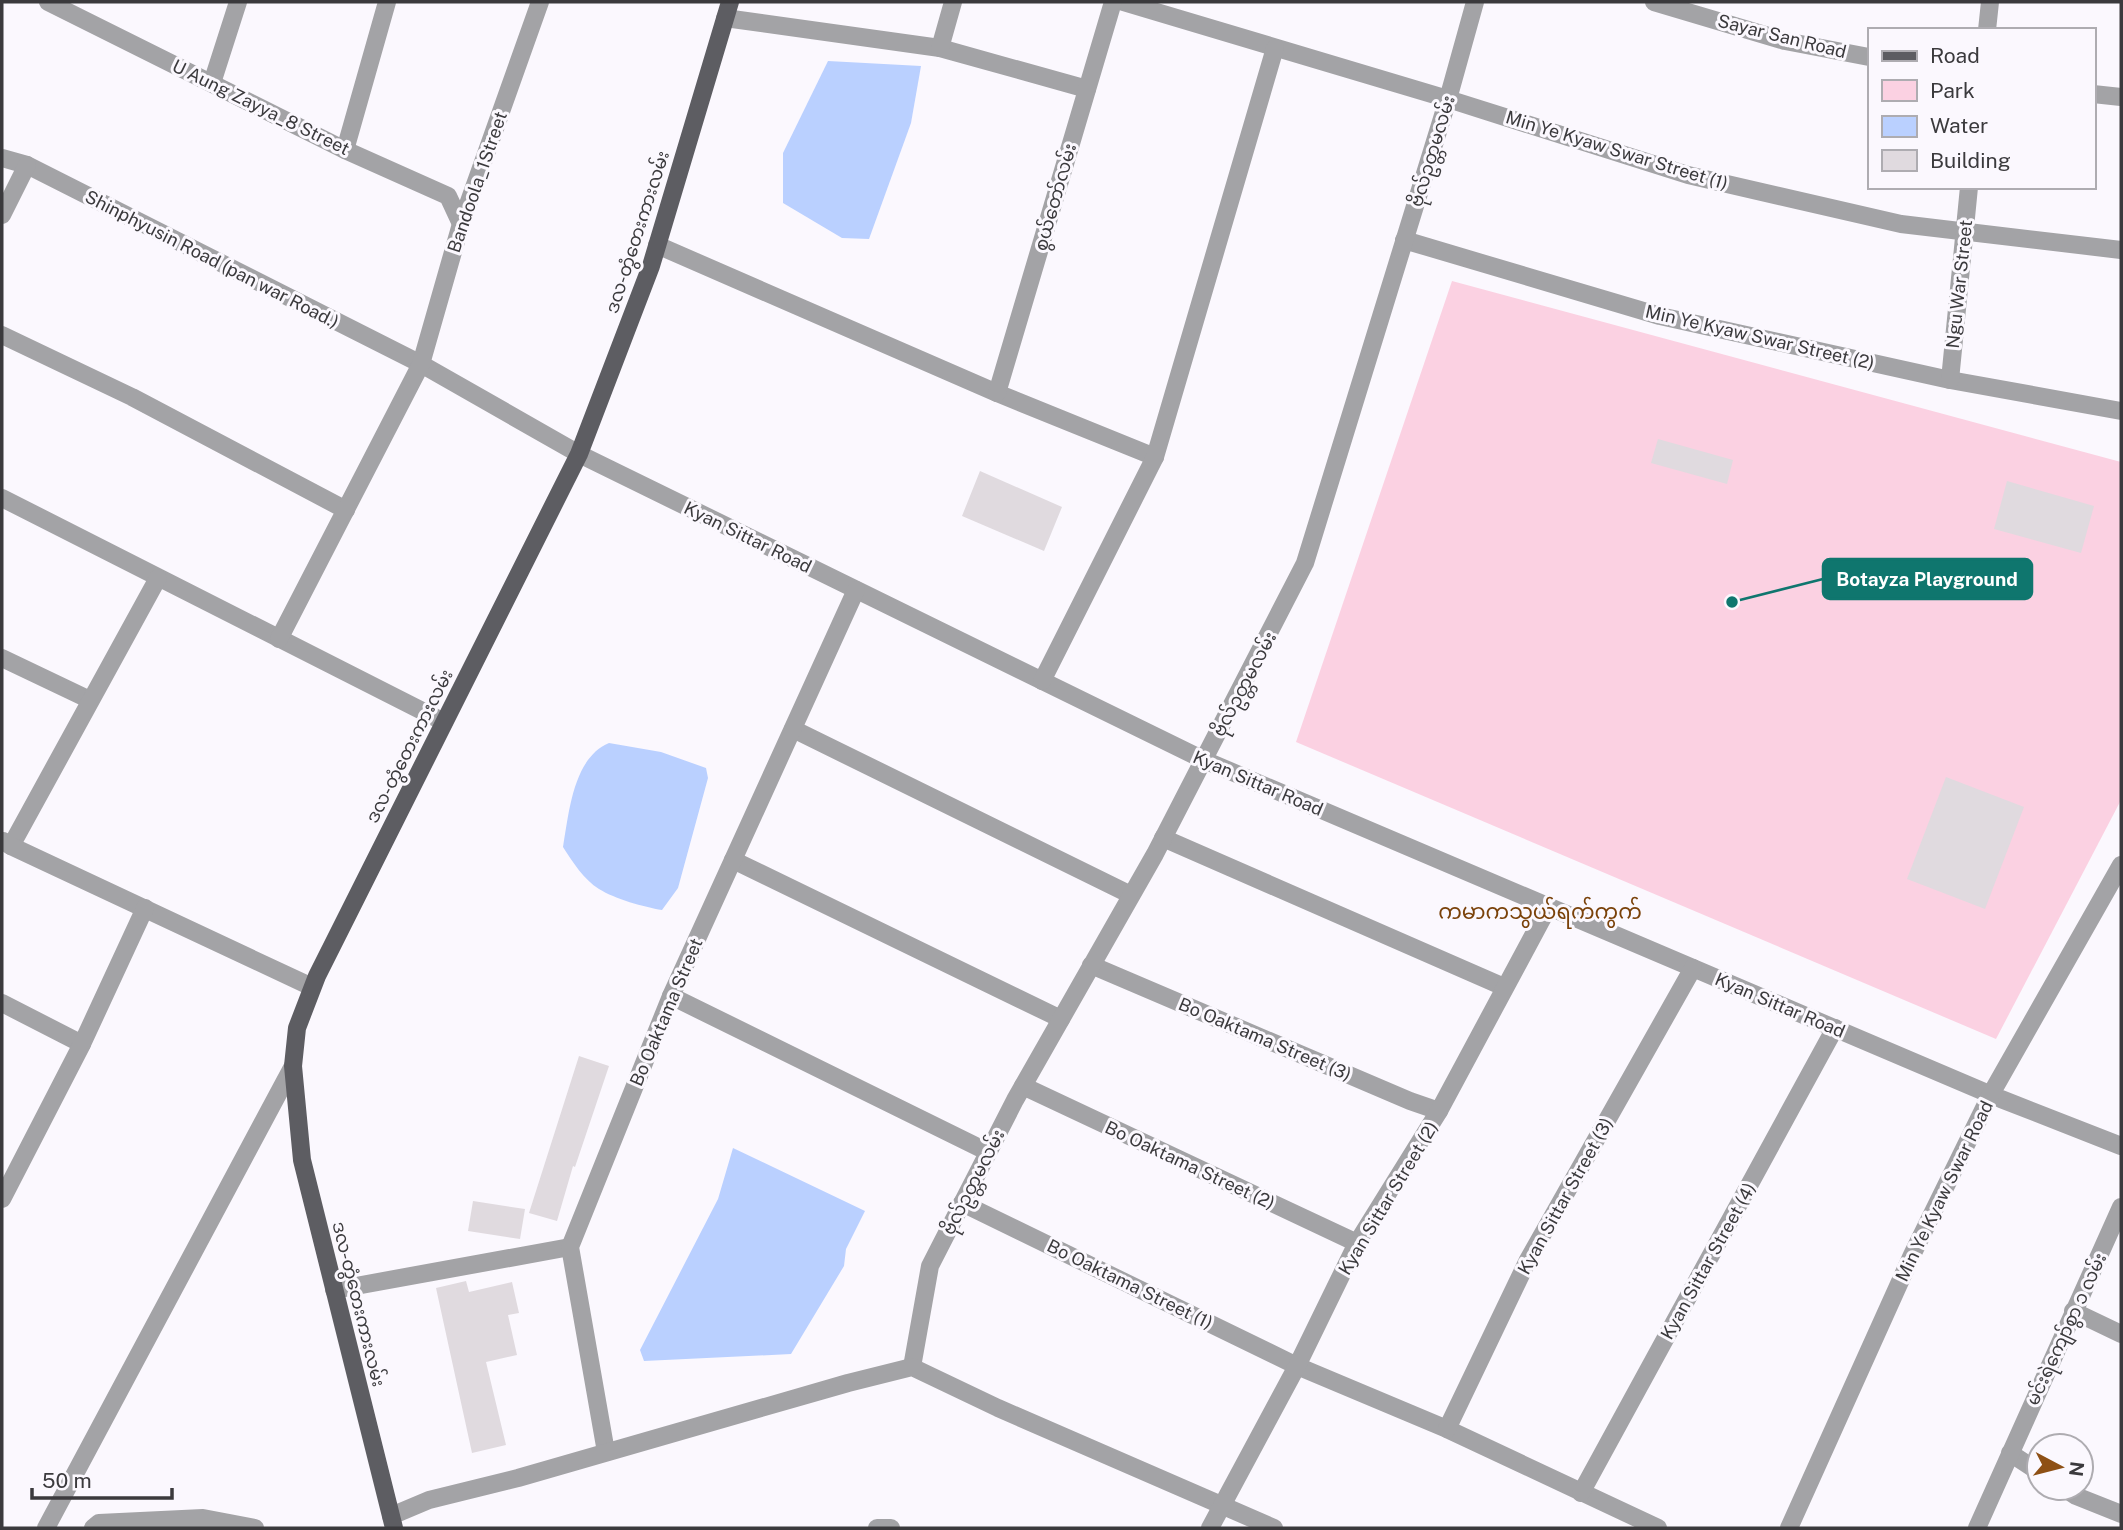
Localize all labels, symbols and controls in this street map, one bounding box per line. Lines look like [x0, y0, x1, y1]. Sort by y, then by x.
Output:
street label: Sayar San Road [1716, 10, 1848, 62]
legend [1868, 28, 2095, 189]
text: Road [1930, 43, 1980, 68]
street label: U Aung Zayya_8 Street [169, 55, 353, 159]
text: Park [1930, 78, 1975, 103]
street label: ဗိုလ်ဥတ္တမလမ်း [1402, 92, 1464, 211]
street label: Min Ye Kyaw Swar Street (1) [1503, 106, 1731, 194]
street label: Bandoola_1Street [443, 109, 511, 255]
text: Water [1930, 113, 1988, 138]
street label: စွယ်တော်လမ်း [1028, 140, 1085, 254]
street label: ဒလ-တွံတေးကားလမ်း [599, 147, 678, 317]
text: Building [1930, 148, 2011, 173]
street label: Shinphyusin Road (pan war Road.) [82, 186, 342, 332]
street label: Ngu War Street [1942, 219, 1976, 349]
street label: Min Ye Kyaw Swar Street (2) [1643, 300, 1877, 374]
street label: Kyan Sittar Road [681, 497, 815, 577]
callout: Botayza Playground [1823, 559, 2032, 599]
text: Botayza Playground [1836, 568, 2018, 590]
street label: ဗိုလ်ဥတ္တမလမ်း [1205, 627, 1285, 742]
street label: ဒလ-တွံတေးကားလမ်း [359, 665, 461, 829]
street label: Kyan Sittar Road [1190, 746, 1326, 820]
district label: ကမာကသွယ်ရက်ကွက် [1438, 896, 1642, 929]
street label: Bo Oaktama Street [625, 935, 707, 1089]
street label: Kyan Sittar Road [1712, 968, 1848, 1042]
street label: Bo Oaktama Street (3) [1176, 993, 1354, 1085]
street label: Min Ye Kyaw Swar Road [1891, 1097, 1997, 1285]
street label: Kyan Sittar Street (3) [1513, 1114, 1617, 1278]
street label: Bo Oaktama Street (2) [1102, 1116, 1278, 1214]
street label: Kyan Sittar Street (2) [1334, 1118, 1442, 1278]
street label: ဗိုလ်ဥတ္တမလမ်း [935, 1124, 1013, 1240]
street label: Kyan Sittar Street (4) [1656, 1179, 1760, 1343]
street label: ဒလ-တွံတေးကားလမ်း [323, 1219, 392, 1390]
street label: Bo Oaktama Street (1) [1044, 1235, 1216, 1333]
street label: မင်းရဲကျော်စွာ ၁ လမ်း [2020, 1249, 2115, 1411]
north arrow [2025, 1432, 2095, 1502]
scale bar [32, 1456, 172, 1500]
text: N [2065, 1460, 2089, 1478]
text: 50 m [42, 1468, 92, 1493]

